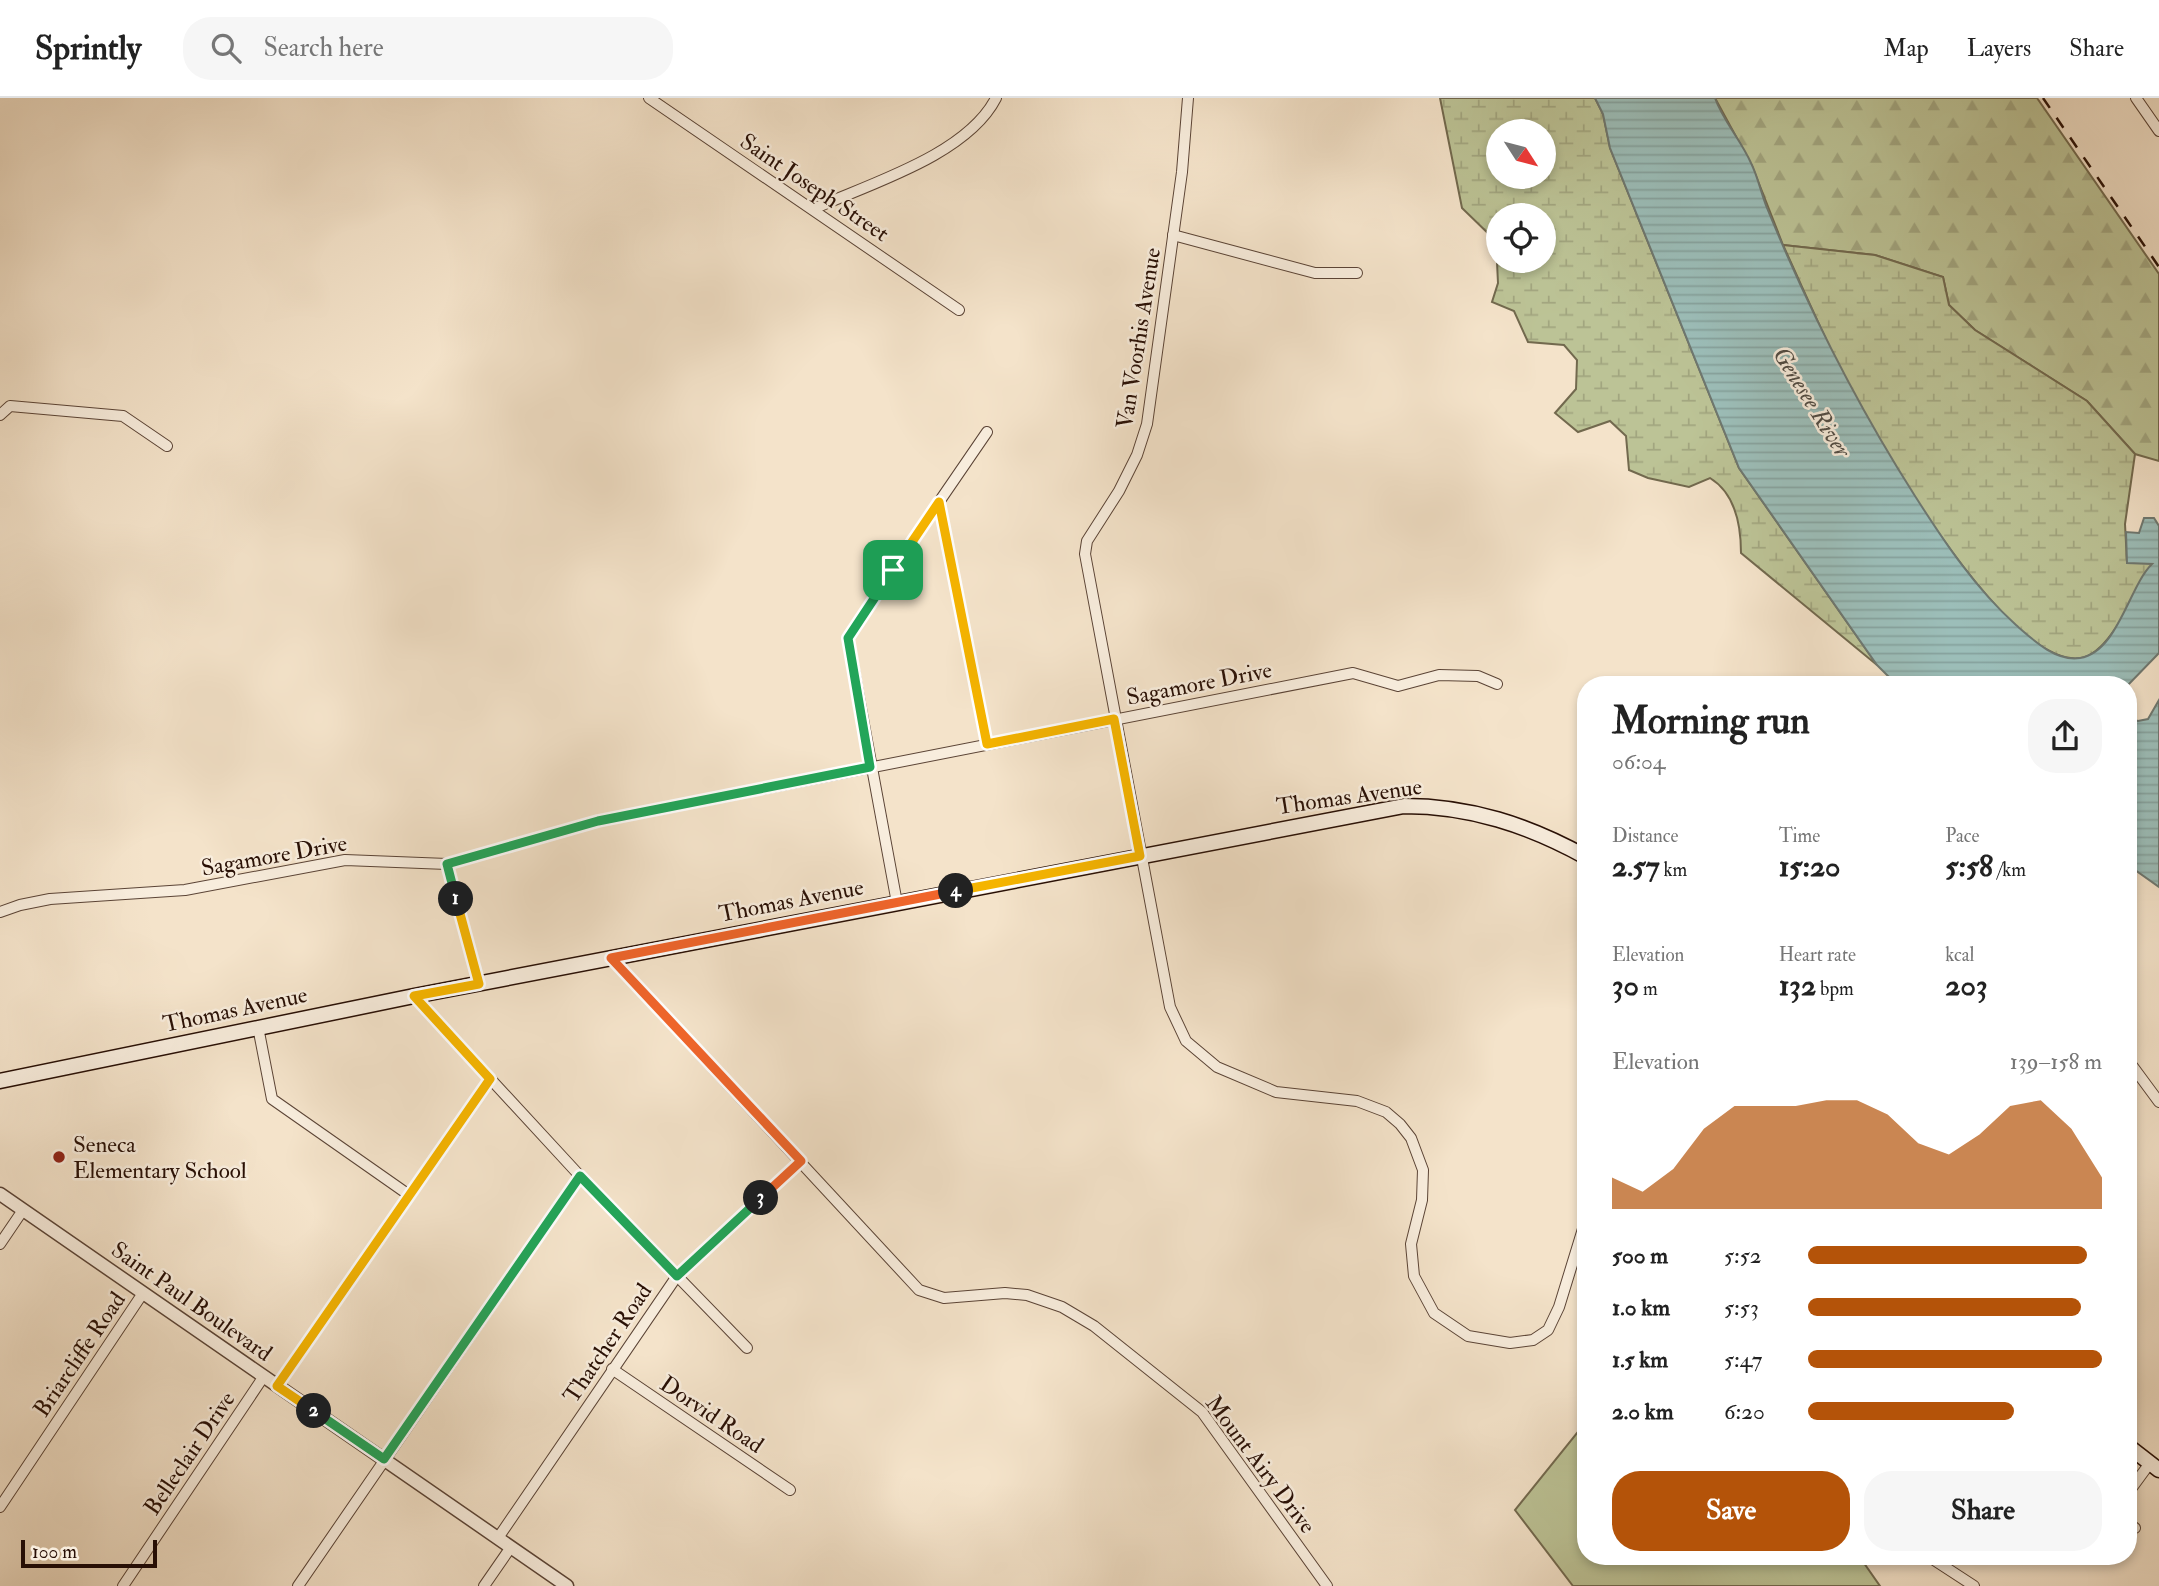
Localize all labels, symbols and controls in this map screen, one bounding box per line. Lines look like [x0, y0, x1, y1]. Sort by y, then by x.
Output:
search box [183, 17, 673, 80]
text: Sprintly [35, 28, 141, 69]
icon: search [207, 29, 245, 67]
text: Search here [263, 32, 384, 64]
text: Map [1884, 33, 1929, 64]
text: Layers [1967, 33, 2031, 64]
text: Share [2069, 33, 2124, 64]
north arrow [1486, 119, 1556, 189]
map controls [1486, 119, 1556, 273]
street label: Saint Joseph Street [734, 127, 895, 249]
button: locate [1486, 203, 1556, 273]
street label: Van Voorhis Avenue [1110, 245, 1167, 431]
water label: Genesee River [1765, 341, 1858, 464]
pin [863, 540, 923, 600]
icon: arrive [874, 551, 912, 589]
street label: Sagamore Drive [1124, 655, 1275, 712]
text: Morning run [1612, 697, 1810, 745]
button: share [2028, 699, 2102, 773]
text: 06:04 [1612, 747, 1665, 776]
street label: Thomas Avenue [1274, 772, 1424, 821]
text: Distance [1612, 824, 1678, 848]
text: Time [1779, 824, 1820, 848]
text: Pace [1945, 824, 1979, 848]
street label: Sagamore Drive [199, 828, 350, 883]
text: 2.57 [1612, 848, 1660, 885]
text: 15:20 [1779, 848, 1840, 885]
text: 5:58 [1945, 848, 1993, 885]
text: km [1660, 858, 1687, 882]
text: /km [1993, 858, 2026, 882]
street label: Thomas Avenue [716, 872, 866, 929]
pin: 4 [939, 874, 974, 908]
text: 4 [950, 878, 961, 902]
pin: 1 [438, 882, 474, 916]
text: 1 [452, 886, 459, 910]
text: Elevation [1612, 943, 1684, 967]
text: Heart rate [1779, 943, 1856, 967]
text: kcal [1945, 943, 1974, 967]
text: 30 [1612, 967, 1639, 1004]
text: 132 [1779, 967, 1816, 1004]
text: 203 [1945, 967, 1987, 1004]
text: m [1639, 977, 1658, 1001]
text: bpm [1816, 977, 1854, 1001]
street label: Thomas Avenue [160, 980, 310, 1039]
text: Elevation [1612, 1047, 1700, 1076]
text: 139–158 m [2010, 1047, 2102, 1076]
place label: Seneca Elementary School [73, 1130, 247, 1185]
marker: Seneca Elementary School [51, 1149, 67, 1165]
pin: 3 [744, 1180, 778, 1216]
text: 3 [757, 1185, 764, 1209]
street label: Saint Paul Boulevard [106, 1235, 278, 1368]
text: 500 m [1612, 1241, 1668, 1270]
text: 5:52 [1724, 1241, 1761, 1270]
street label: Thatcher Road [557, 1278, 658, 1409]
street label: Briarcliffe Road [27, 1286, 132, 1422]
text: 1.0 km [1612, 1293, 1670, 1322]
text: 5:53 [1724, 1293, 1759, 1322]
text: 1.5 km [1612, 1345, 1668, 1374]
text: 5:47 [1724, 1345, 1762, 1374]
street label: Dorvid Road [654, 1369, 769, 1460]
street label: Belleclair Drive [137, 1386, 242, 1521]
street label: Mount Airy Drive [1199, 1389, 1322, 1540]
pin: 2 [296, 1394, 332, 1428]
text: 2.0 km [1612, 1397, 1674, 1426]
text: 6:20 [1724, 1397, 1765, 1426]
text: 2 [309, 1398, 318, 1422]
button: Save [1612, 1471, 1850, 1551]
button: Share [1864, 1471, 2102, 1551]
scale bar [21, 1537, 158, 1569]
text: 100 m [32, 1540, 77, 1564]

